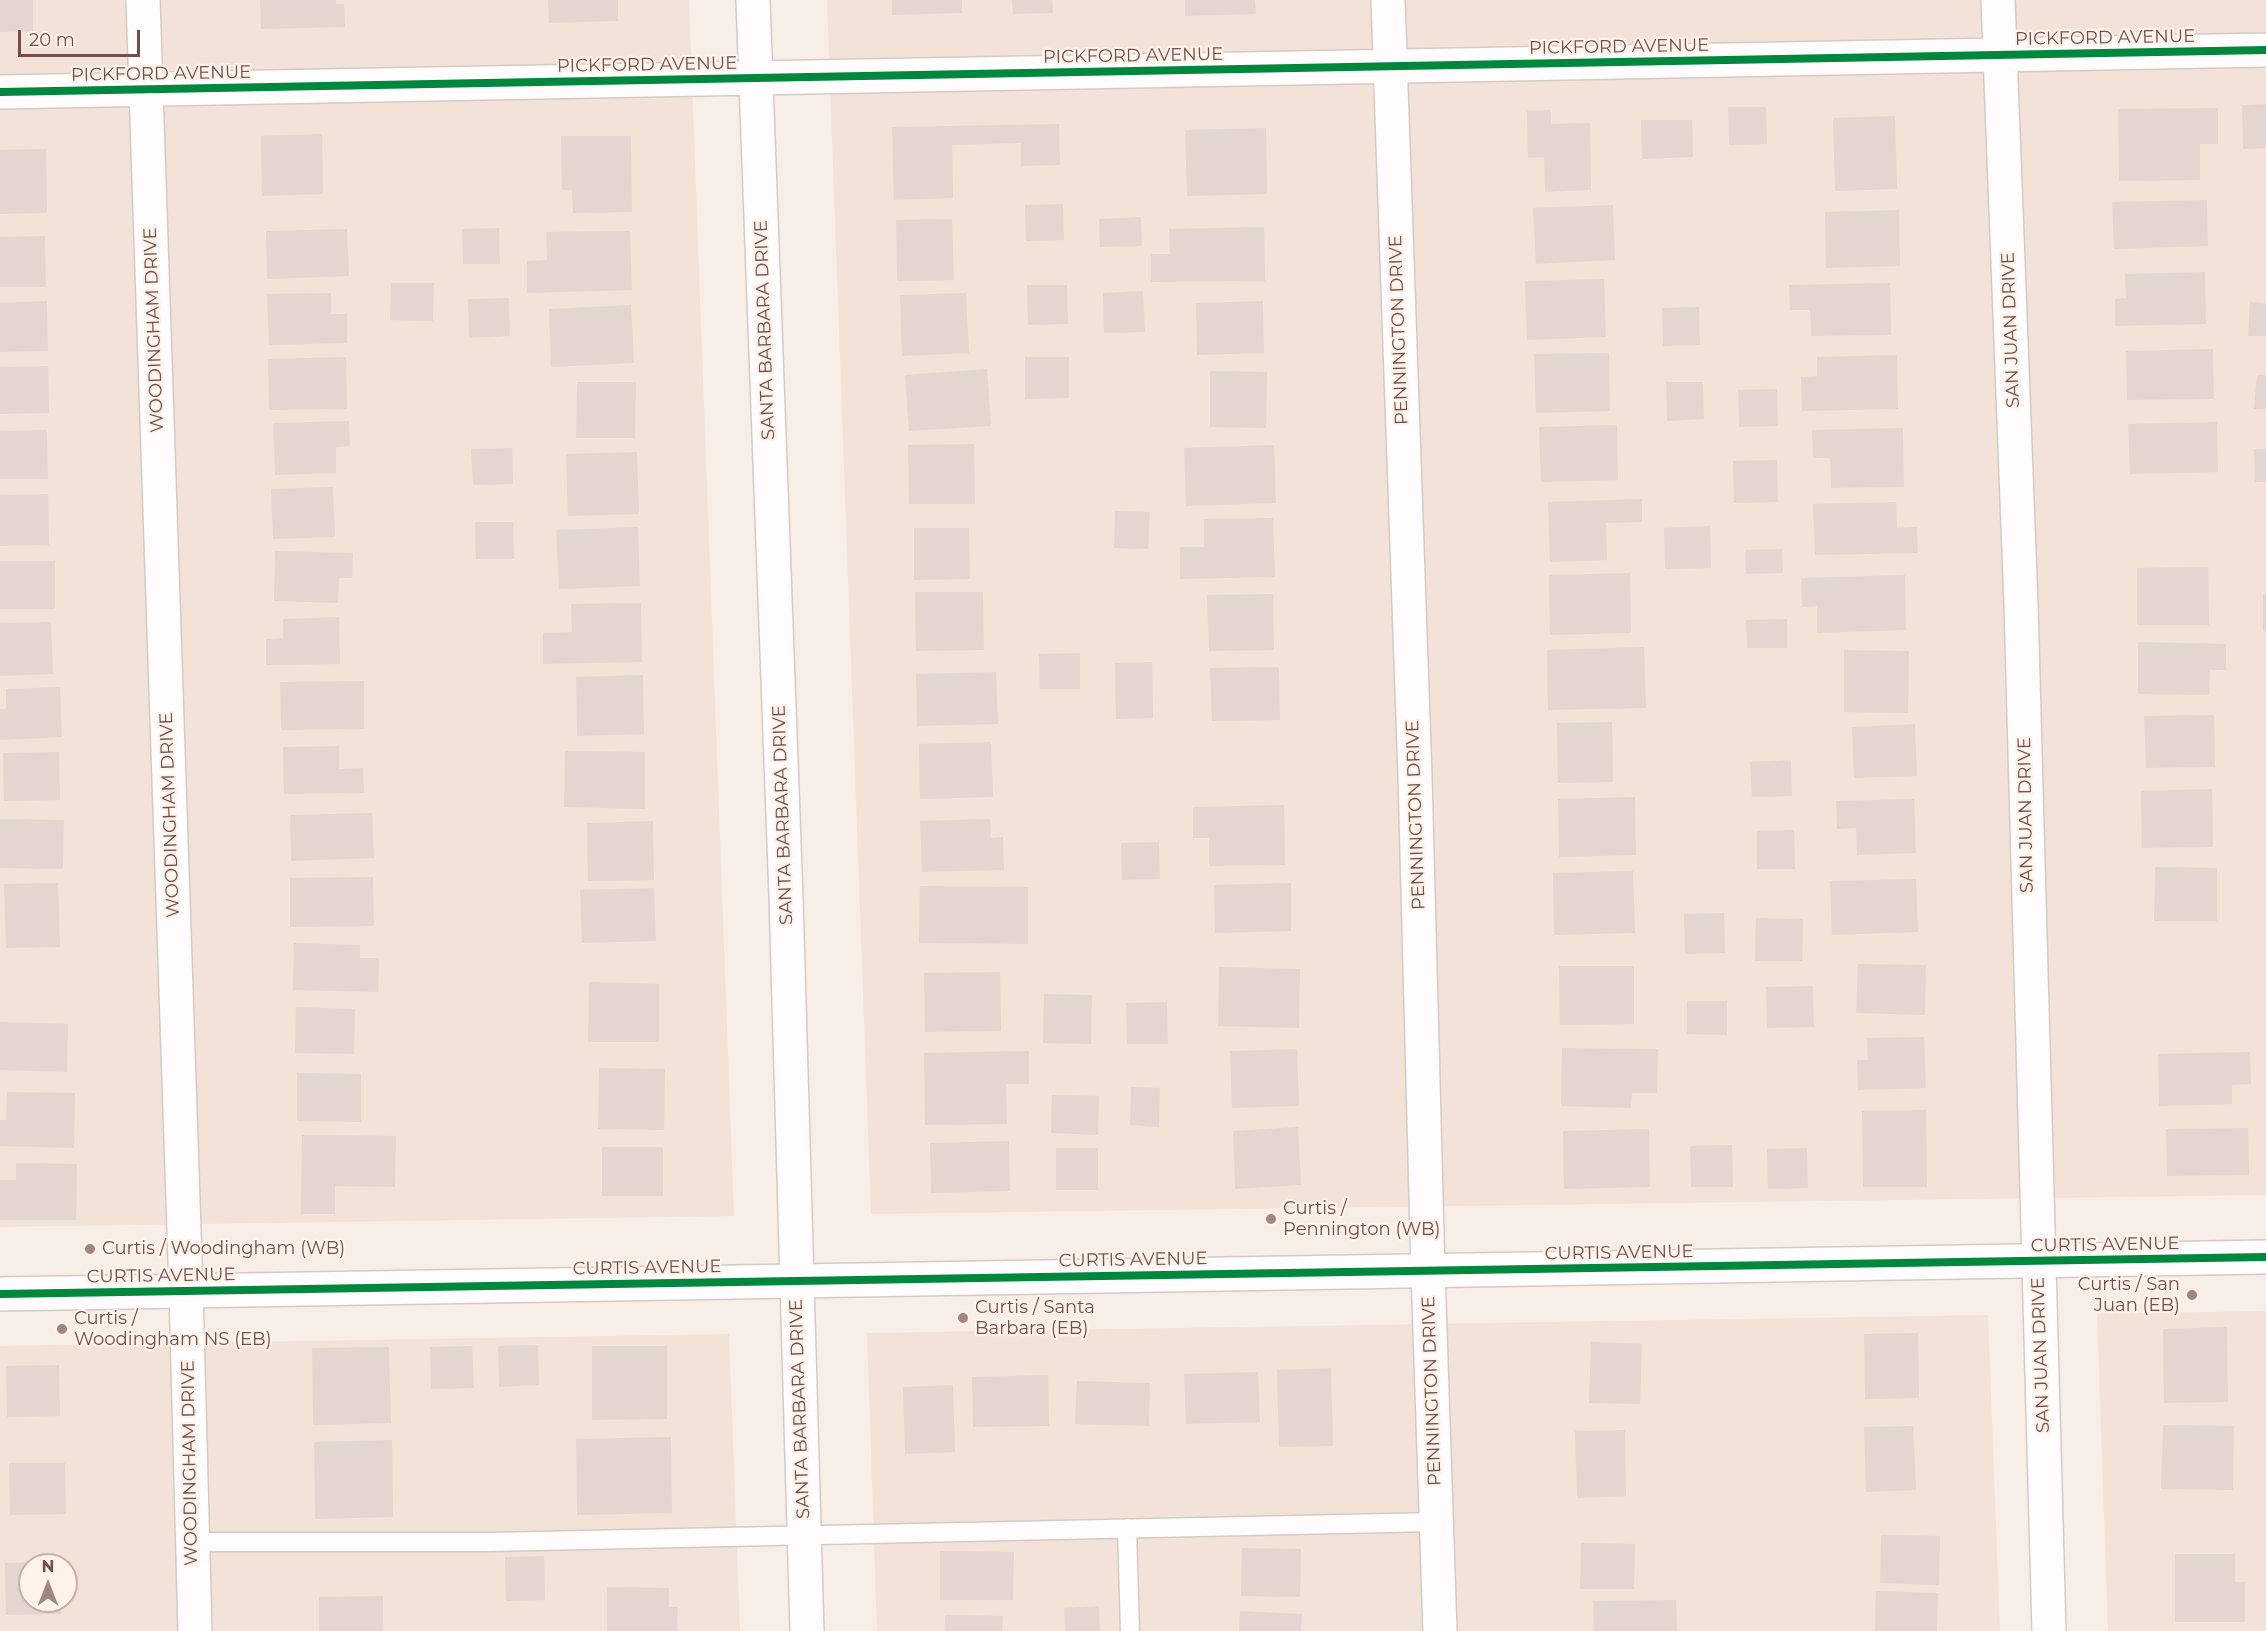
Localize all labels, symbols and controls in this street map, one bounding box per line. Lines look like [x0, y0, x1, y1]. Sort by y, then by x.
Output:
scale bar [21, 18, 142, 56]
street label: PICKFORD AVENUE [2015, 26, 2195, 50]
text: 20 m [29, 29, 75, 51]
street label: PICKFORD AVENUE [1529, 35, 1709, 59]
street label: PICKFORD AVENUE [1043, 44, 1223, 68]
street label: PICKFORD AVENUE [557, 53, 737, 77]
street label: PICKFORD AVENUE [71, 62, 251, 86]
street label: SANTA BARBARA DRIVE [750, 220, 780, 440]
street label: WOODINGHAM DRIVE [140, 227, 168, 433]
street label: PENNINGTON DRIVE [1385, 235, 1413, 425]
street label: SAN JUAN DRIVE [1997, 252, 2025, 408]
street label: SANTA BARBARA DRIVE [768, 705, 798, 925]
street label: WOODINGHAM DRIVE [156, 712, 184, 918]
street label: PENNINGTON DRIVE [1402, 720, 1430, 910]
street label: SAN JUAN DRIVE [2014, 737, 2038, 893]
place label: Curtis / Pennington (WB) [1283, 1198, 1441, 1240]
marker: Curtis / Pennington (WB) [1264, 1212, 1278, 1226]
street label: CURTIS AVENUE [2030, 1233, 2180, 1257]
place label: Curtis / Woodingham (WB) [102, 1238, 345, 1260]
street label: CURTIS AVENUE [1544, 1241, 1694, 1265]
marker: Curtis / Woodingham (WB) [83, 1242, 97, 1256]
street label: CURTIS AVENUE [1058, 1248, 1208, 1272]
street label: CURTIS AVENUE [572, 1256, 722, 1280]
street label: CURTIS AVENUE [86, 1264, 236, 1288]
place label: Curtis / San Juan (EB) [2078, 1274, 2180, 1316]
street label: SAN JUAN DRIVE [2027, 1277, 2055, 1433]
marker: Curtis / San Juan (EB) [2185, 1288, 2199, 1302]
street label: PENNINGTON DRIVE [1418, 1296, 1446, 1486]
place label: Curtis / Santa Barbara (EB) [975, 1297, 1095, 1340]
street label: SANTA BARBARA DRIVE [785, 1299, 815, 1519]
place label: Curtis / Woodingham NS (EB) [74, 1308, 272, 1350]
marker: Curtis / Santa Barbara (EB) [956, 1311, 970, 1325]
marker: Curtis / Woodingham NS (EB) [55, 1322, 69, 1336]
street label: WOODINGHAM DRIVE [177, 1360, 203, 1566]
north arrow [18, 1553, 78, 1613]
text: N [42, 1557, 54, 1576]

